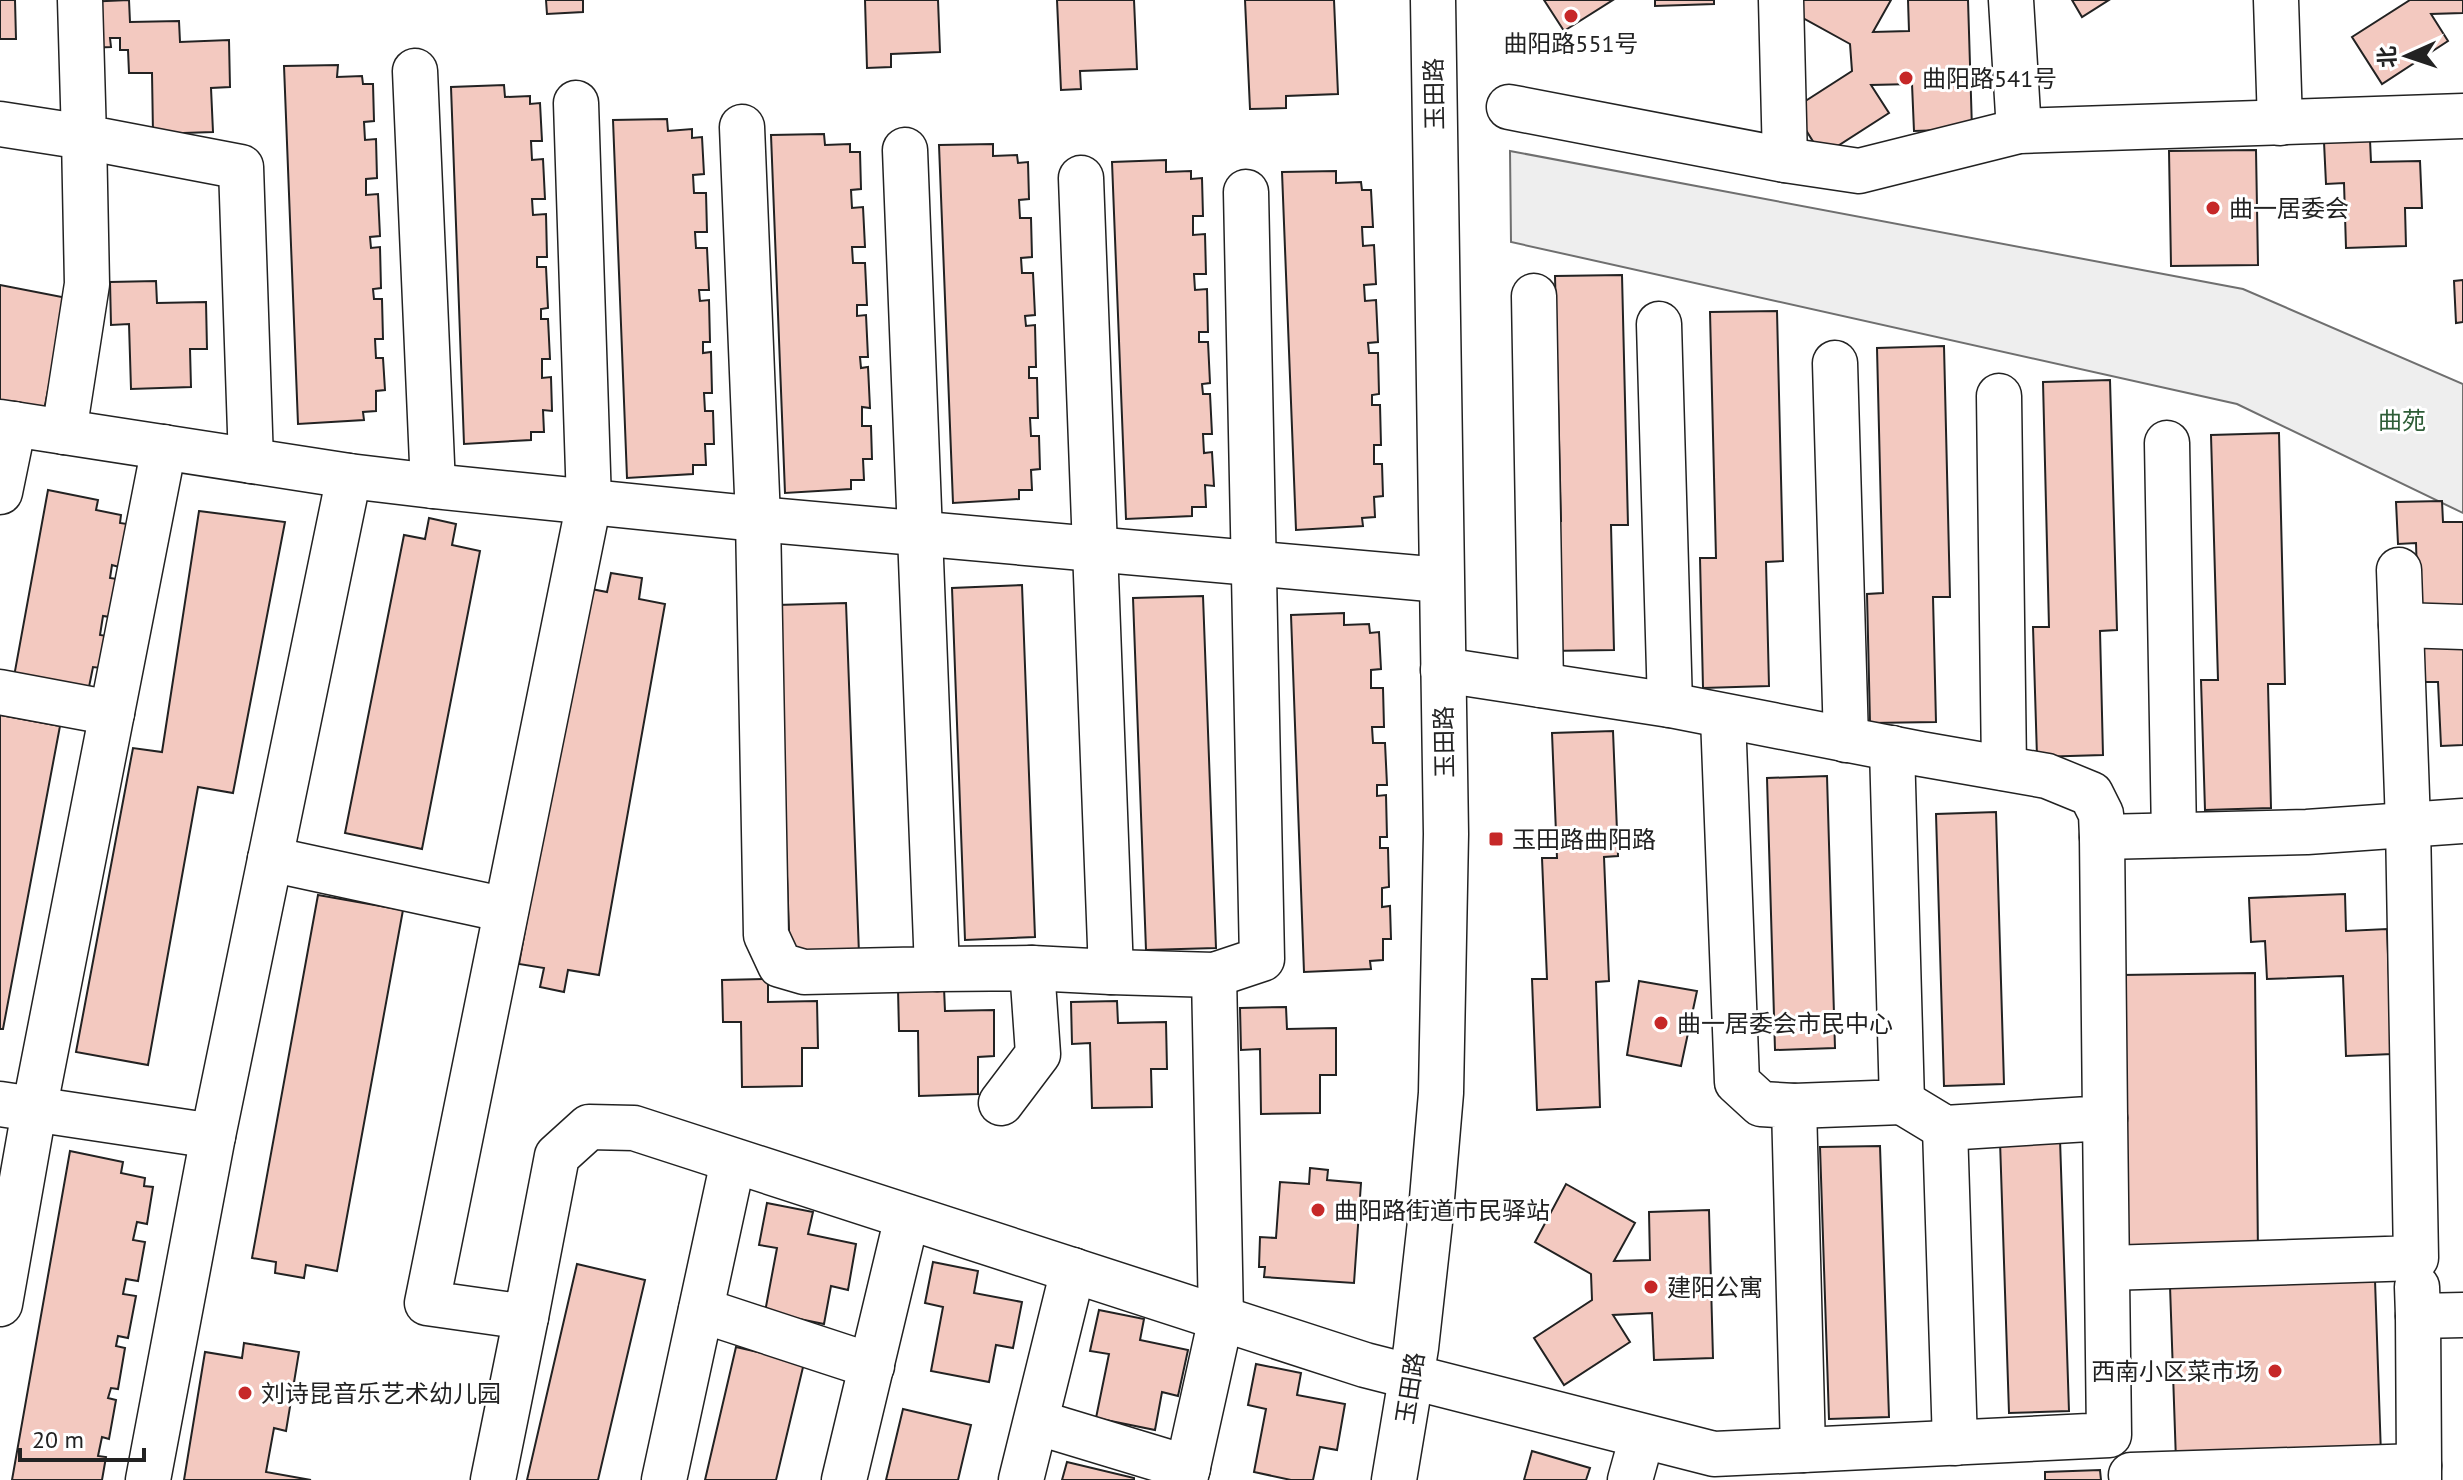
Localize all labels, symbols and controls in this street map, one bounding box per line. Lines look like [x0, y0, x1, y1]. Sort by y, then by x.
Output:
marker: 曲阳路551号 [1562, 7, 1580, 25]
north arrow [2367, 16, 2447, 96]
place label: 曲阳路551号 [1503, 28, 1639, 59]
text: 北 [2372, 45, 2402, 69]
street label: 玉田路 [1418, 58, 1450, 130]
place label: 曲阳路541号 [1922, 63, 2057, 94]
marker: 曲阳路541号 [1897, 69, 1915, 87]
place label: 曲一居委会 [2229, 193, 2349, 224]
marker: 曲一居委会 [2204, 199, 2222, 217]
park label: 曲苑 [2378, 405, 2426, 436]
street label: 玉田路 [1428, 706, 1460, 778]
place label: 玉田路曲阳路 [1512, 824, 1656, 855]
marker: 玉田路曲阳路 [1487, 830, 1505, 848]
place label: 曲一居委会市民中心 [1677, 1008, 1893, 1039]
marker: 曲一居委会市民中心 [1652, 1014, 1670, 1032]
place label: 曲阳路街道市民驿站 [1334, 1195, 1550, 1226]
marker: 曲阳路街道市民驿站 [1309, 1201, 1327, 1219]
place label: 建阳公寓 [1667, 1272, 1763, 1303]
marker: 建阳公寓 [1642, 1278, 1660, 1296]
street label: 玉田路 [1389, 1350, 1431, 1426]
place label: 西南小区菜市场 [2091, 1356, 2259, 1387]
marker: 西南小区菜市场 [2266, 1362, 2284, 1380]
place label: 刘诗昆音乐艺术幼儿园 [261, 1378, 501, 1409]
marker: 刘诗昆音乐艺术幼儿园 [236, 1384, 254, 1402]
scale bar [20, 1412, 144, 1462]
text: 20 m [32, 1424, 84, 1455]

